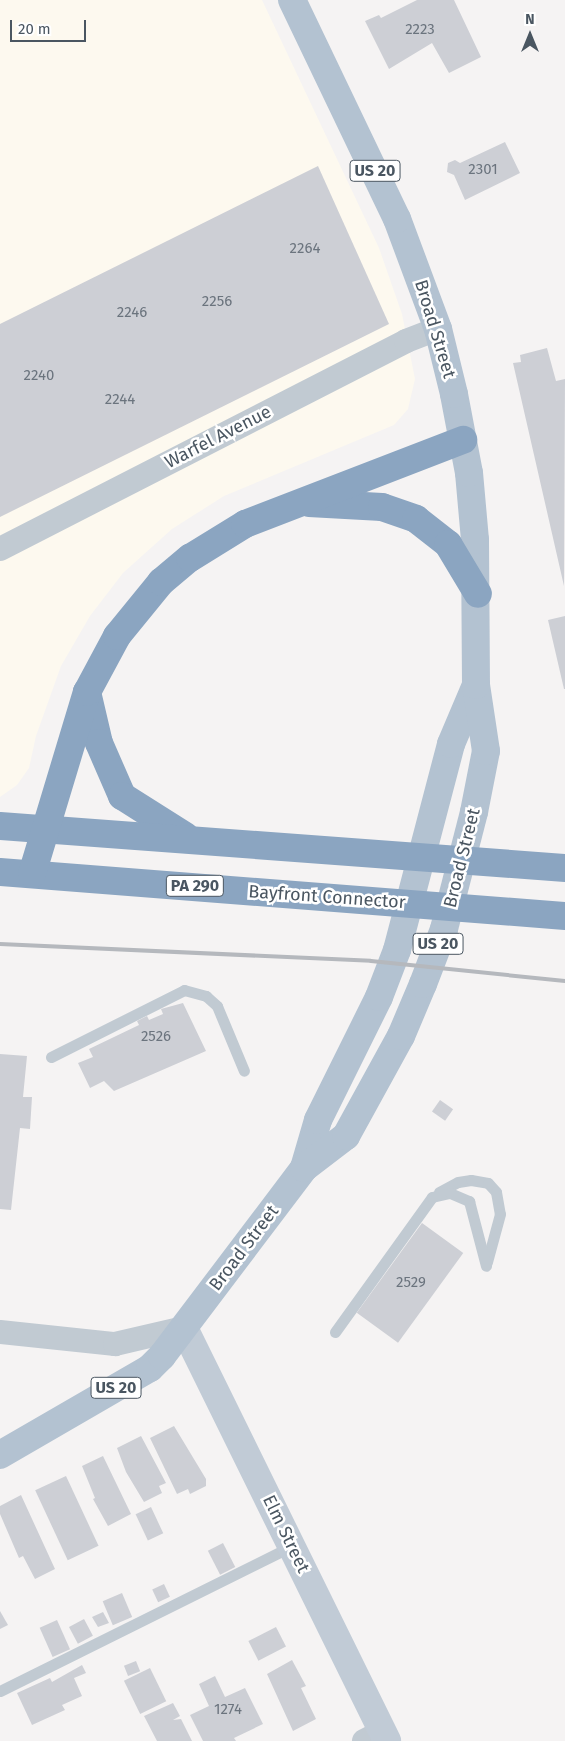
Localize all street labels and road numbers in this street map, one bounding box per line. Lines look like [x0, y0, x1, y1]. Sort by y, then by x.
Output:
road number: US 20 [349, 158, 401, 185]
street label: Broad Street [410, 277, 460, 381]
street label: Warfel Avenue [161, 401, 275, 473]
street label: Broad Street [439, 806, 485, 910]
road number: PA 290 [165, 872, 225, 899]
street label: Bayfront Connector [248, 881, 406, 913]
road number: US 20 [412, 931, 464, 958]
street label: Broad Street [205, 1201, 283, 1295]
road number: US 20 [90, 1375, 142, 1402]
street label: Elm Street [258, 1492, 314, 1576]

